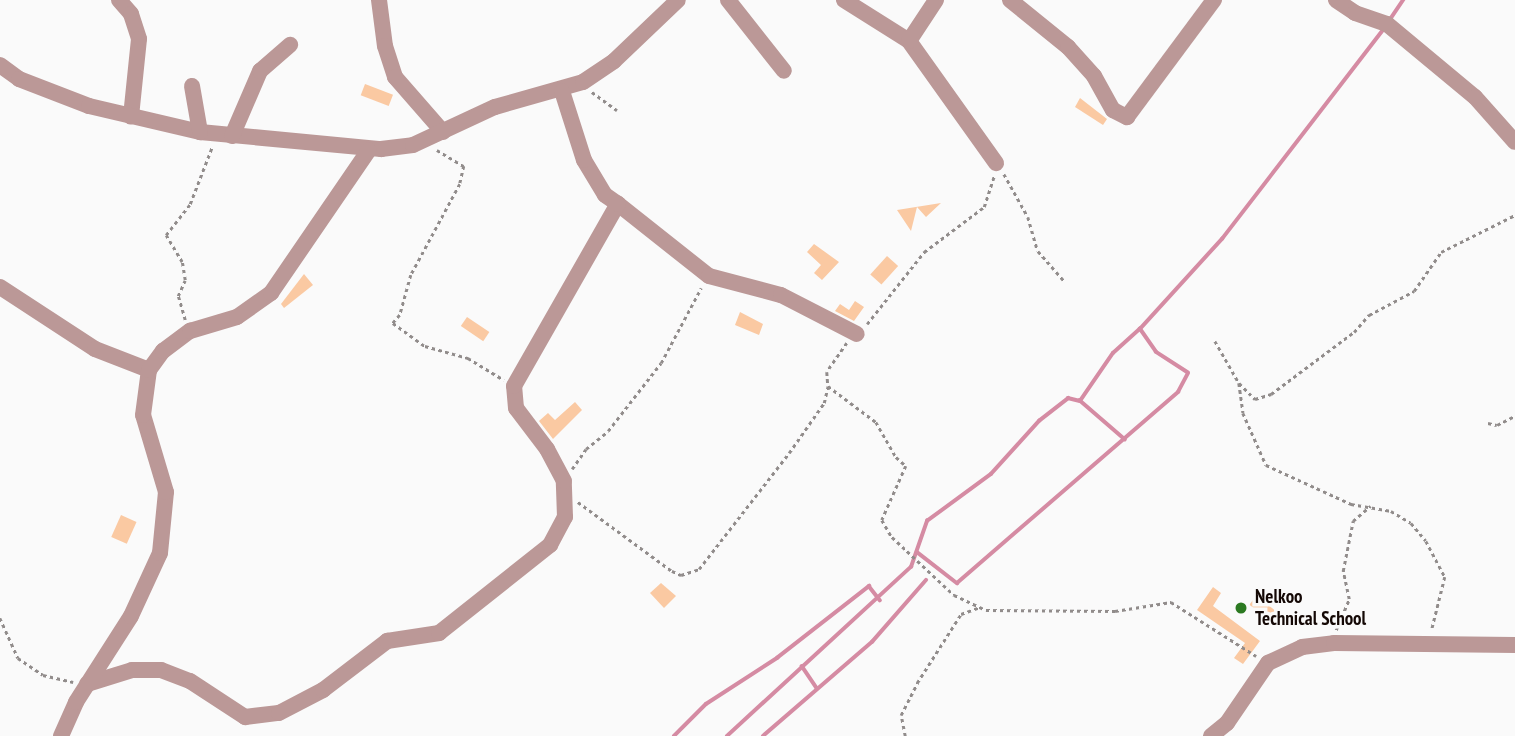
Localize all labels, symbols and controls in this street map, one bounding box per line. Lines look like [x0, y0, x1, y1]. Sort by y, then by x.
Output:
place label: Nelkoo Technical School [1255, 586, 1366, 630]
marker: Nelkoo Technical School [1233, 600, 1249, 616]

